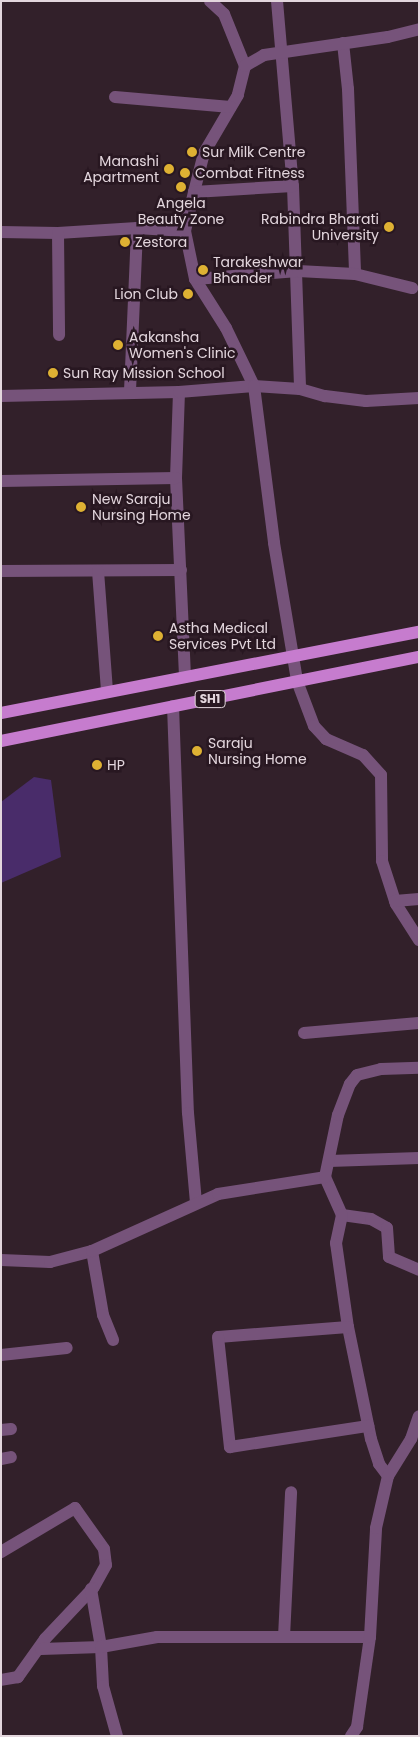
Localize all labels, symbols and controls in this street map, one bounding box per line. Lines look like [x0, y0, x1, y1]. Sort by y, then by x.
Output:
place label: Sur Milk Centre [202, 144, 305, 160]
marker: Sur Milk Centre [186, 146, 198, 158]
place label: Manashi Apartment [83, 153, 159, 186]
marker: Manashi Apartment [163, 163, 175, 175]
place label: Combat Fitness [195, 165, 305, 181]
marker: Combat Fitness [179, 167, 191, 179]
marker: Angela Beauty Zone [175, 181, 187, 193]
place label: Angela Beauty Zone [138, 195, 224, 228]
place label: Rabindra Bharati University [261, 211, 379, 243]
marker: Rabindra Bharati University [383, 221, 395, 233]
place label: Zestora [135, 234, 187, 250]
marker: Zestora [119, 236, 131, 248]
place label: Tarakeshwar Bhander [213, 254, 303, 286]
marker: Tarakeshwar Bhander [197, 264, 209, 276]
place label: Lion Club [114, 286, 178, 302]
marker: Lion Club [182, 288, 194, 300]
place label: Aakansha Women's Clinic [129, 329, 236, 362]
marker: Aakansha Women's Clinic [111, 338, 125, 352]
place label: Sun Ray Mission School [63, 365, 225, 381]
marker: Sun Ray Mission School [47, 367, 59, 379]
place label: New Saraju Nursing Home [92, 491, 191, 524]
marker: New Saraju Nursing Home [74, 500, 88, 514]
place label: Astha Medical Services Pvt Ltd [169, 620, 276, 652]
marker: Astha Medical Services Pvt Ltd [151, 629, 165, 643]
road number: SH1 [194, 690, 226, 709]
place label: Saraju Nursing Home [208, 735, 307, 768]
marker: Saraju Nursing Home [190, 744, 204, 758]
place label: HP [107, 757, 125, 773]
marker: HP [91, 759, 103, 771]

